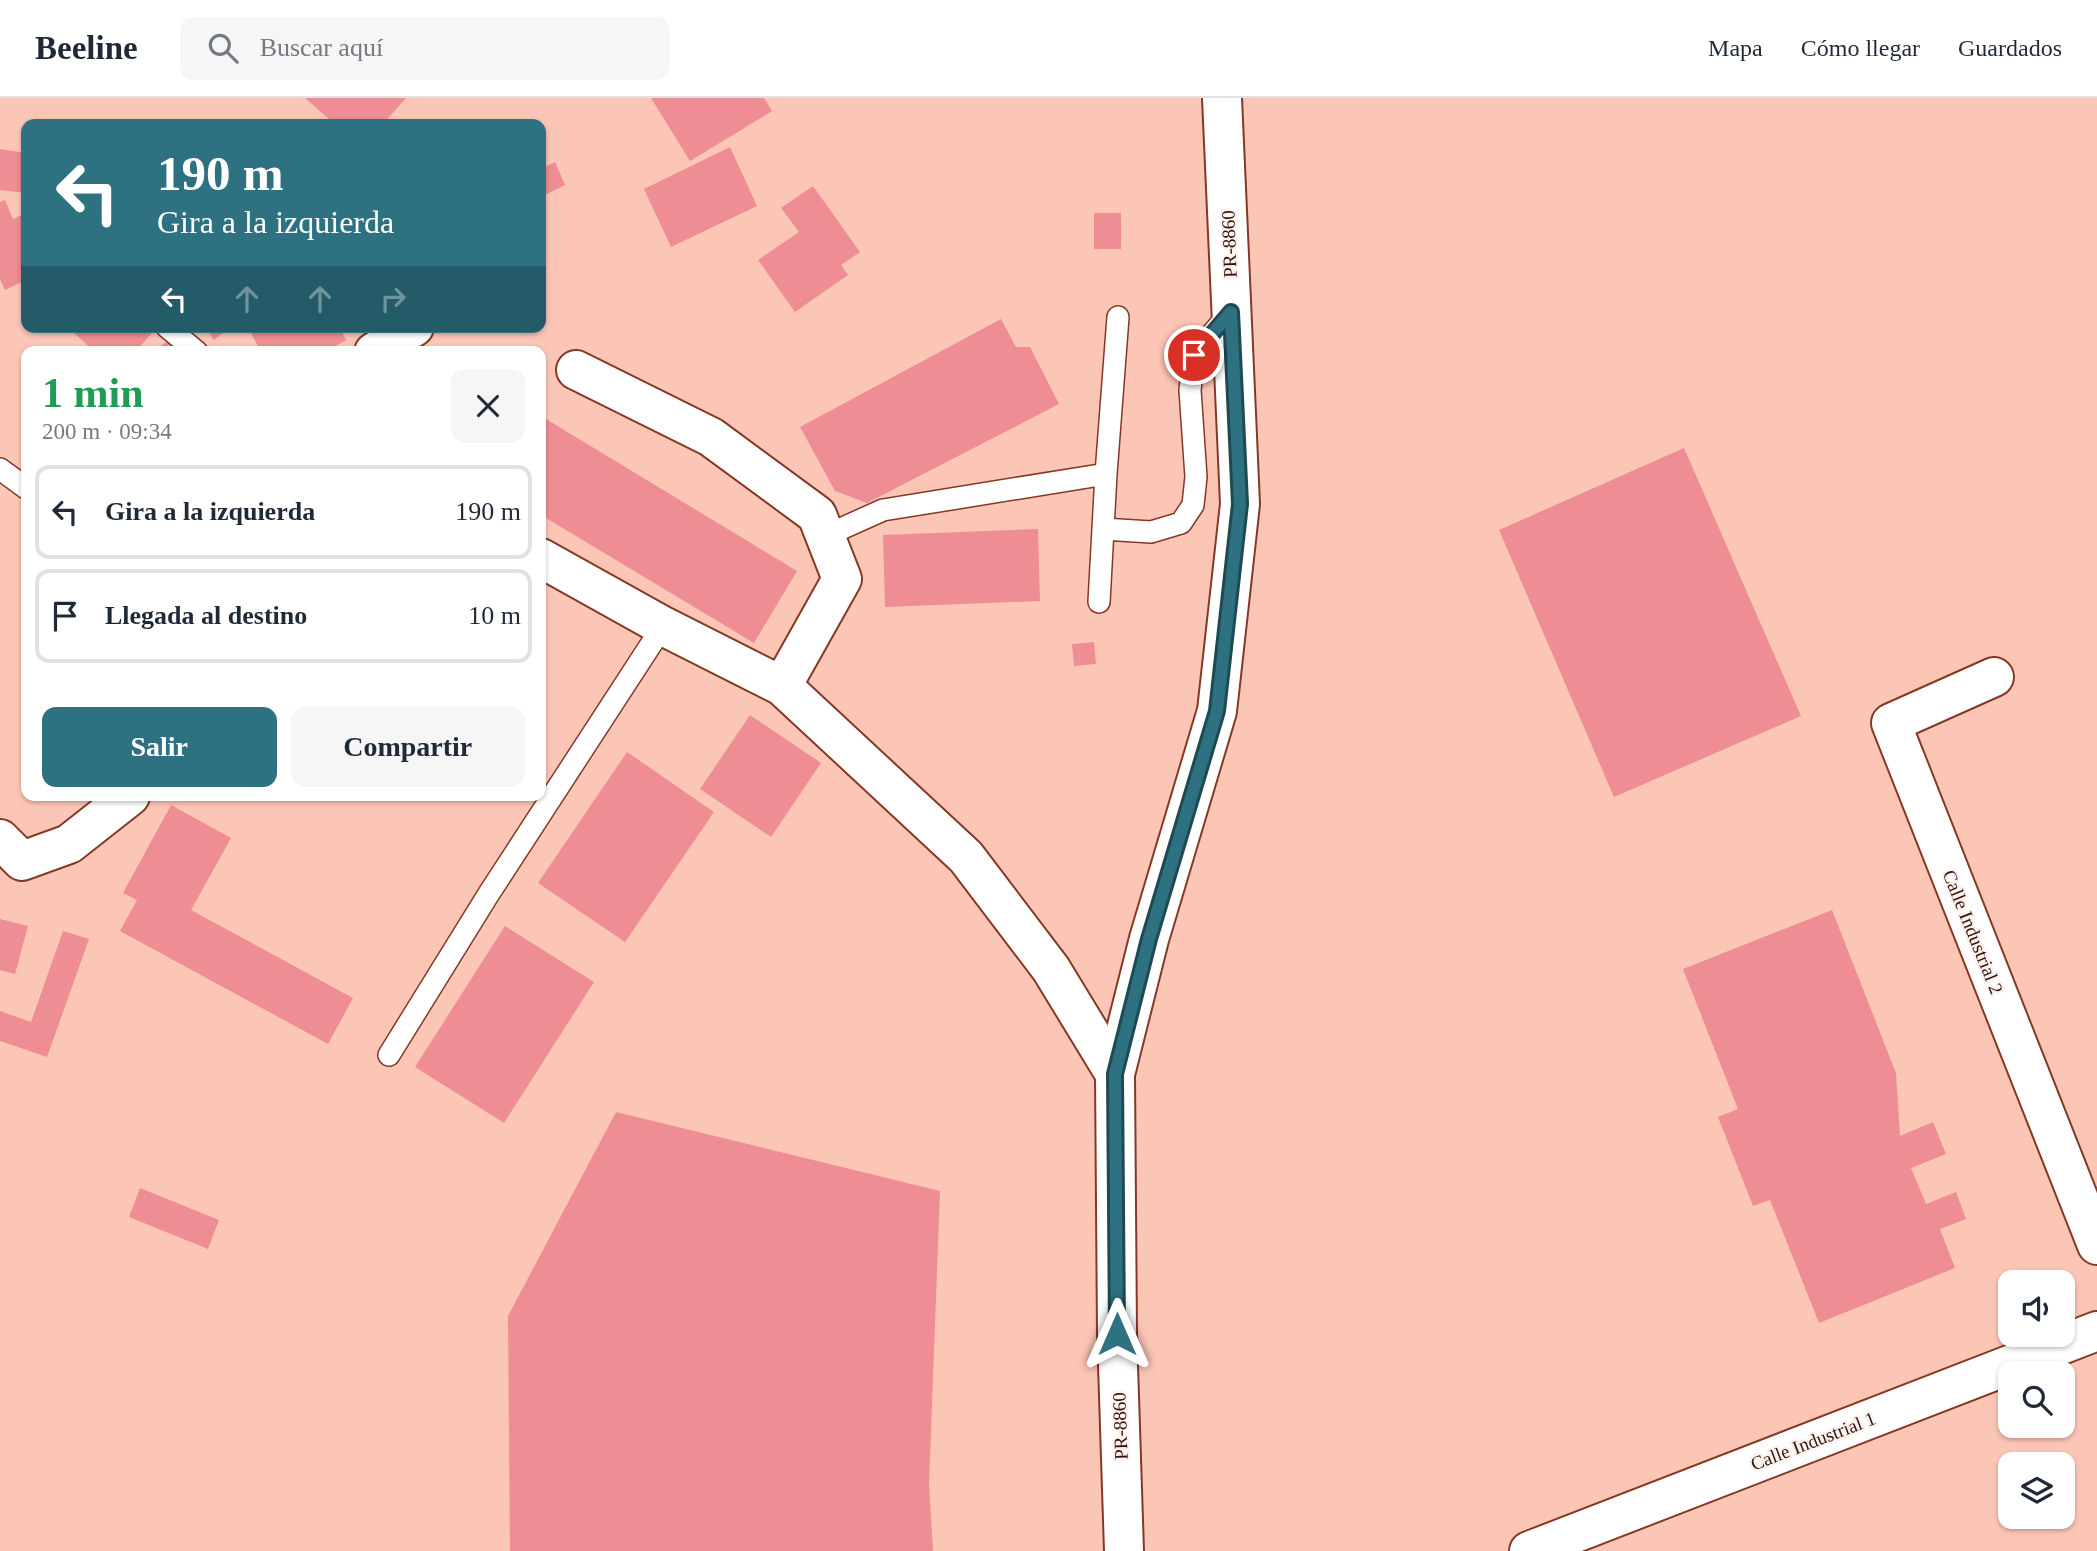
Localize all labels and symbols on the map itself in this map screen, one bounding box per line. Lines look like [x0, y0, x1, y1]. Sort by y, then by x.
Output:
street label: PR-8860 [1217, 210, 1241, 278]
pin [1164, 325, 1224, 385]
street label: Calle Industrial 2 [1939, 867, 2007, 997]
position arrow [1080, 1297, 1154, 1371]
street label: PR-8860 [1108, 1392, 1132, 1460]
street label: Calle Industrial 1 [1748, 1408, 1878, 1474]

